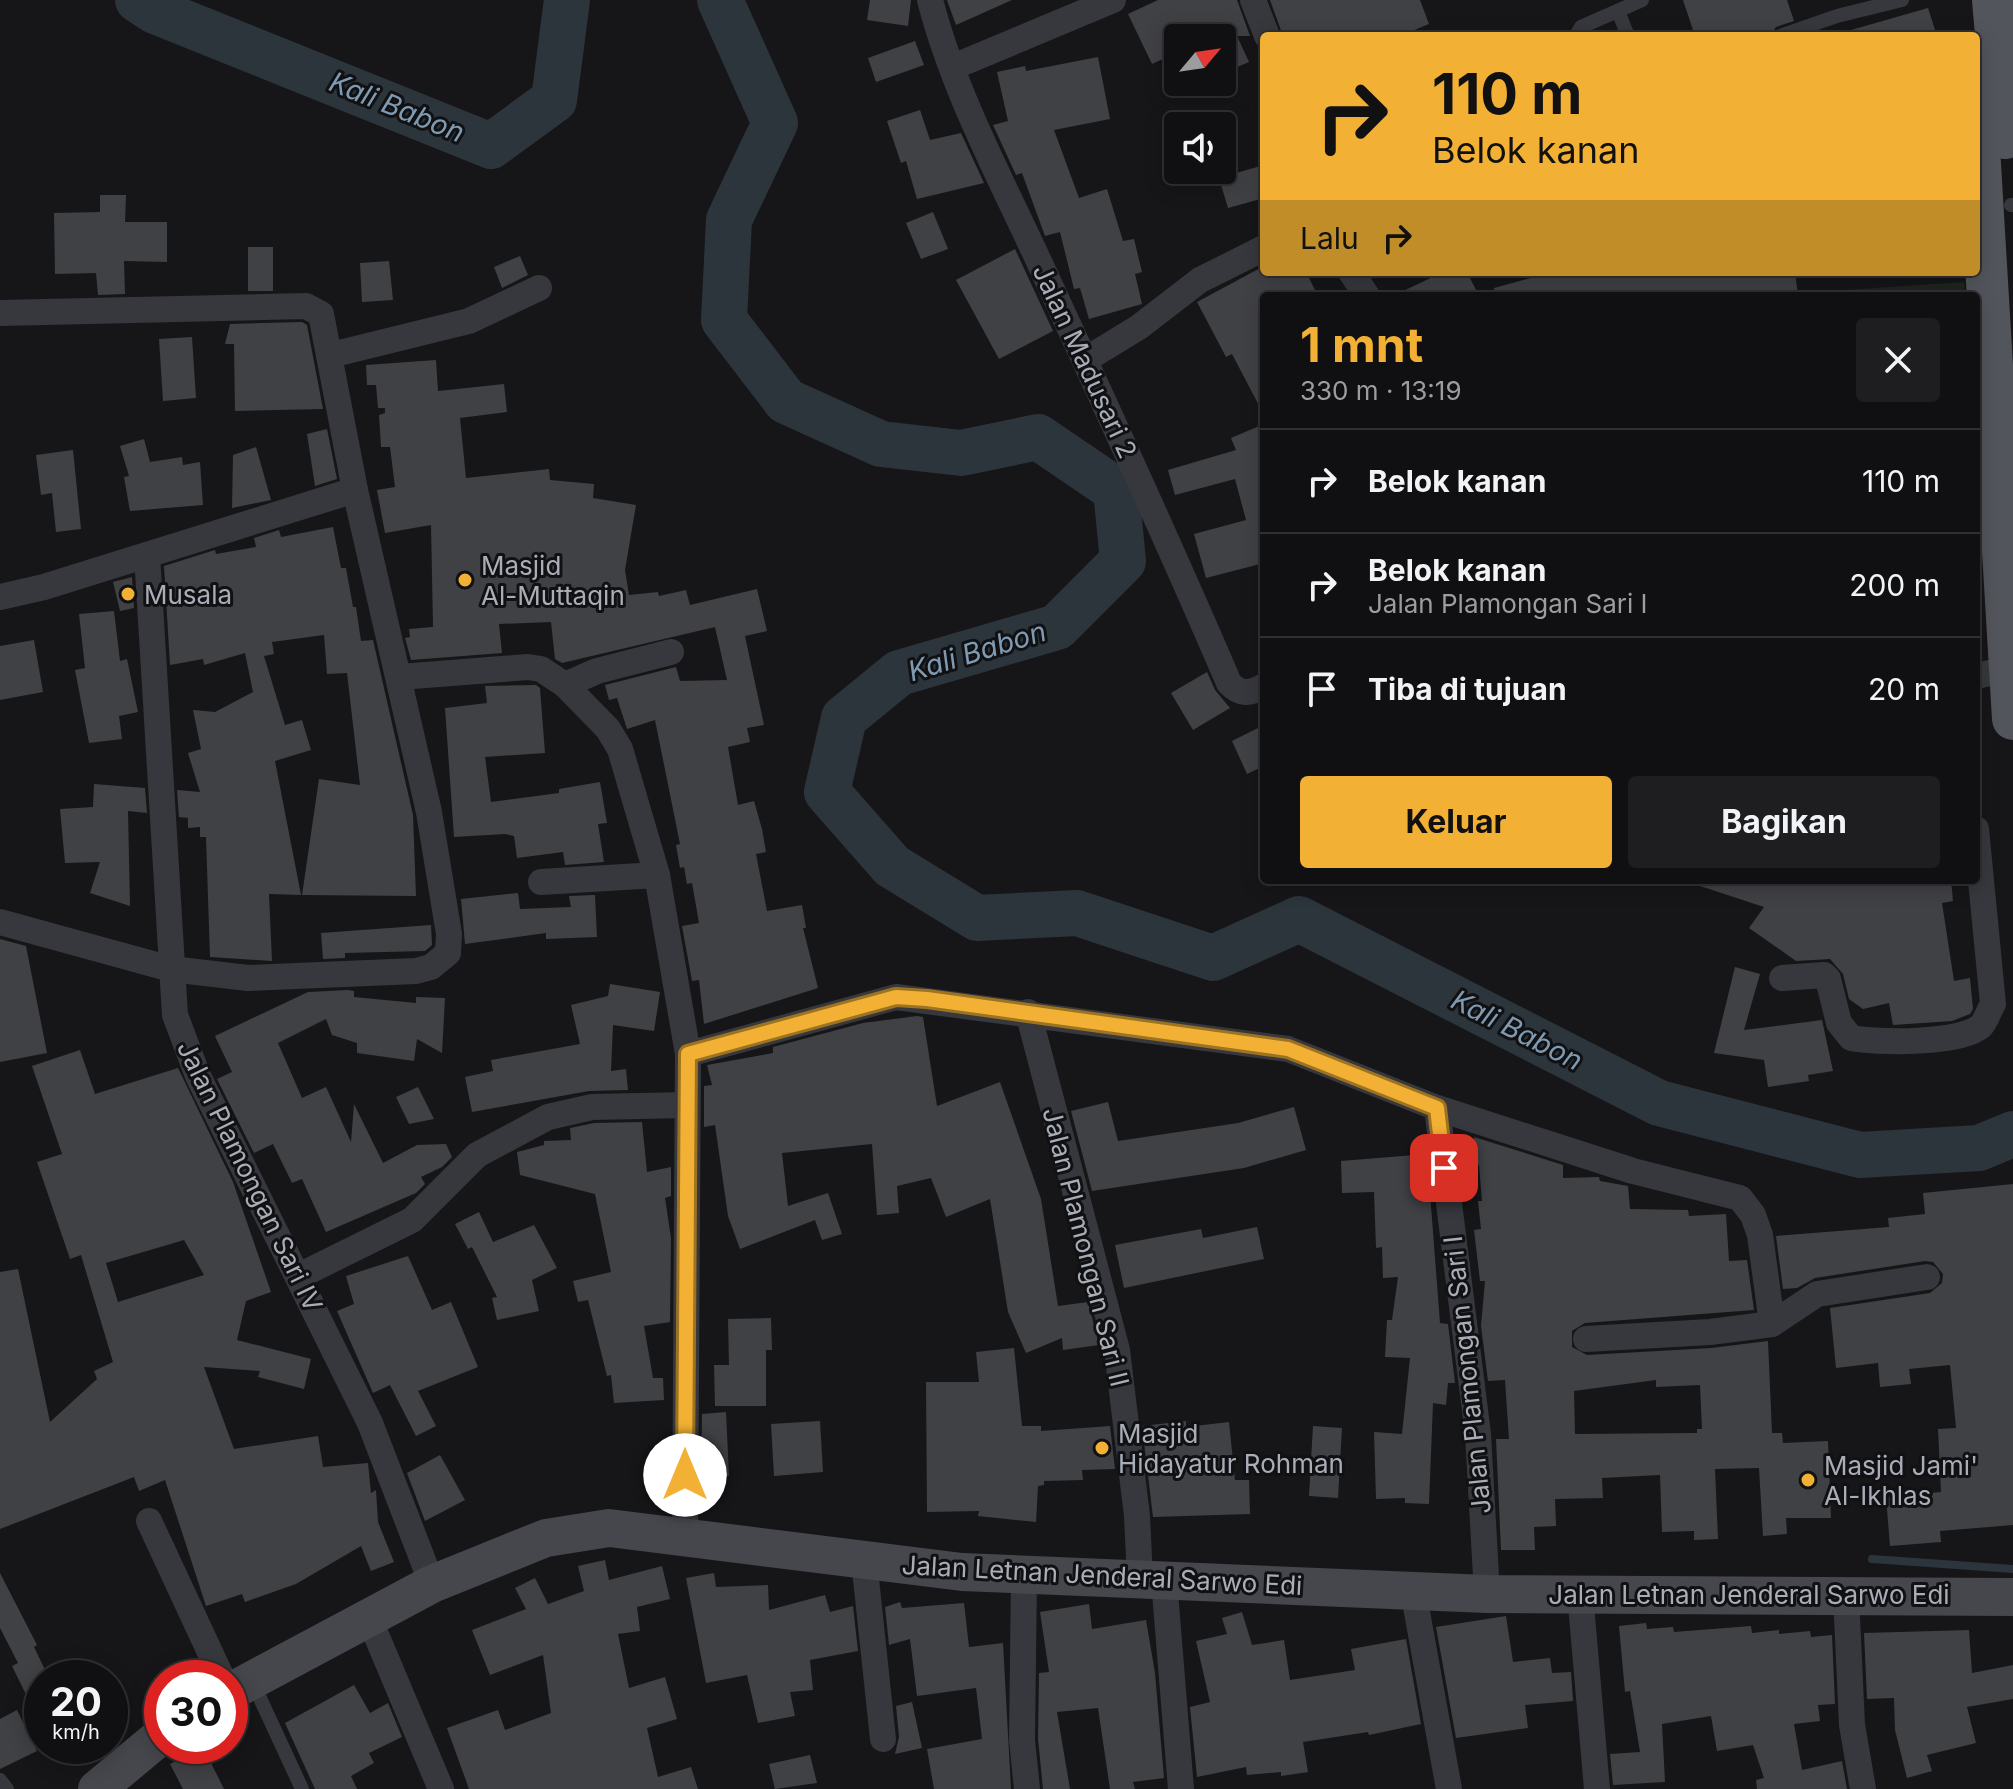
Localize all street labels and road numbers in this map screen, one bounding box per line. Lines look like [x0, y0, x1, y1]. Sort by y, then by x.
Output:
street label: Jalan Madusari 2 [1026, 259, 1144, 463]
street label: Jalan Plamongan Sari IV [171, 1036, 329, 1317]
street label: Jalan Plamongan Sari II [1036, 1104, 1136, 1390]
street label: Jalan Plamongan Sari I [1437, 1234, 1497, 1516]
street label: Jalan Letnan Jenderal Sarwo Edi [901, 1549, 1303, 1601]
street label: Jalan Letnan Jenderal Sarwo Edi [1548, 1579, 1950, 1610]

